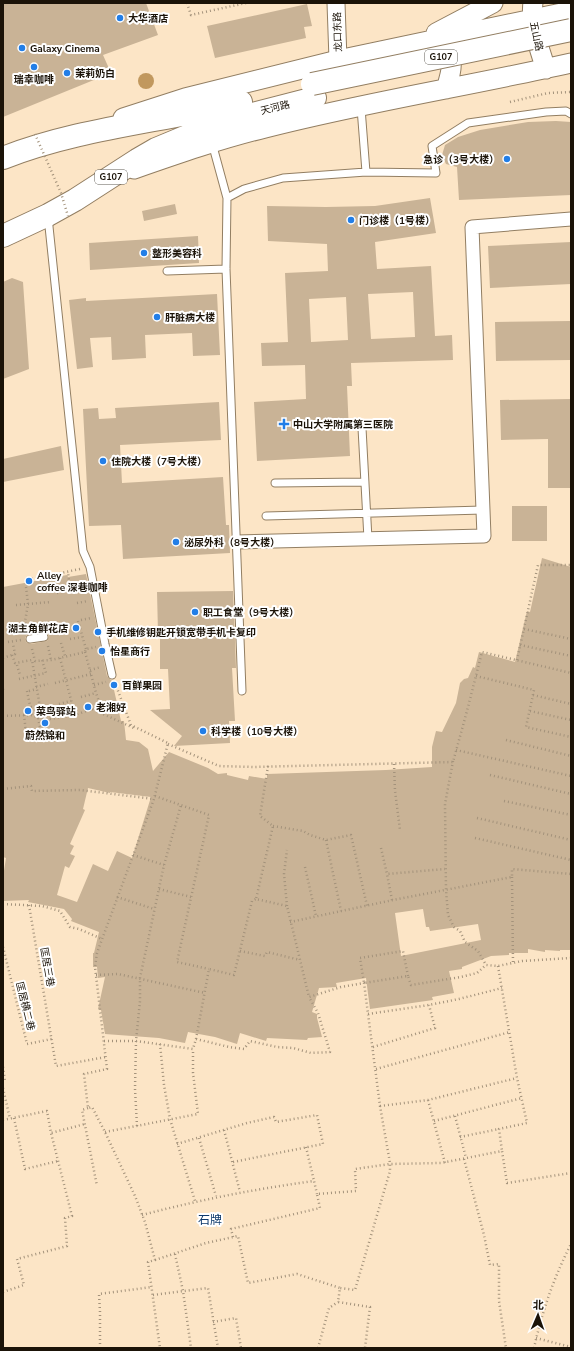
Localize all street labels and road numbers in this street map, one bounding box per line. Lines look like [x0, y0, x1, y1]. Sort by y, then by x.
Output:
street label: 龙口东路 [330, 12, 346, 52]
street label: 五山路 [526, 20, 546, 52]
road number: G107 [425, 50, 457, 64]
street label: 天河路 [259, 98, 291, 118]
road number: G107 [95, 170, 127, 184]
street label: 匡居三巷 [37, 946, 57, 988]
street label: 匡居横二巷 [12, 980, 38, 1032]

